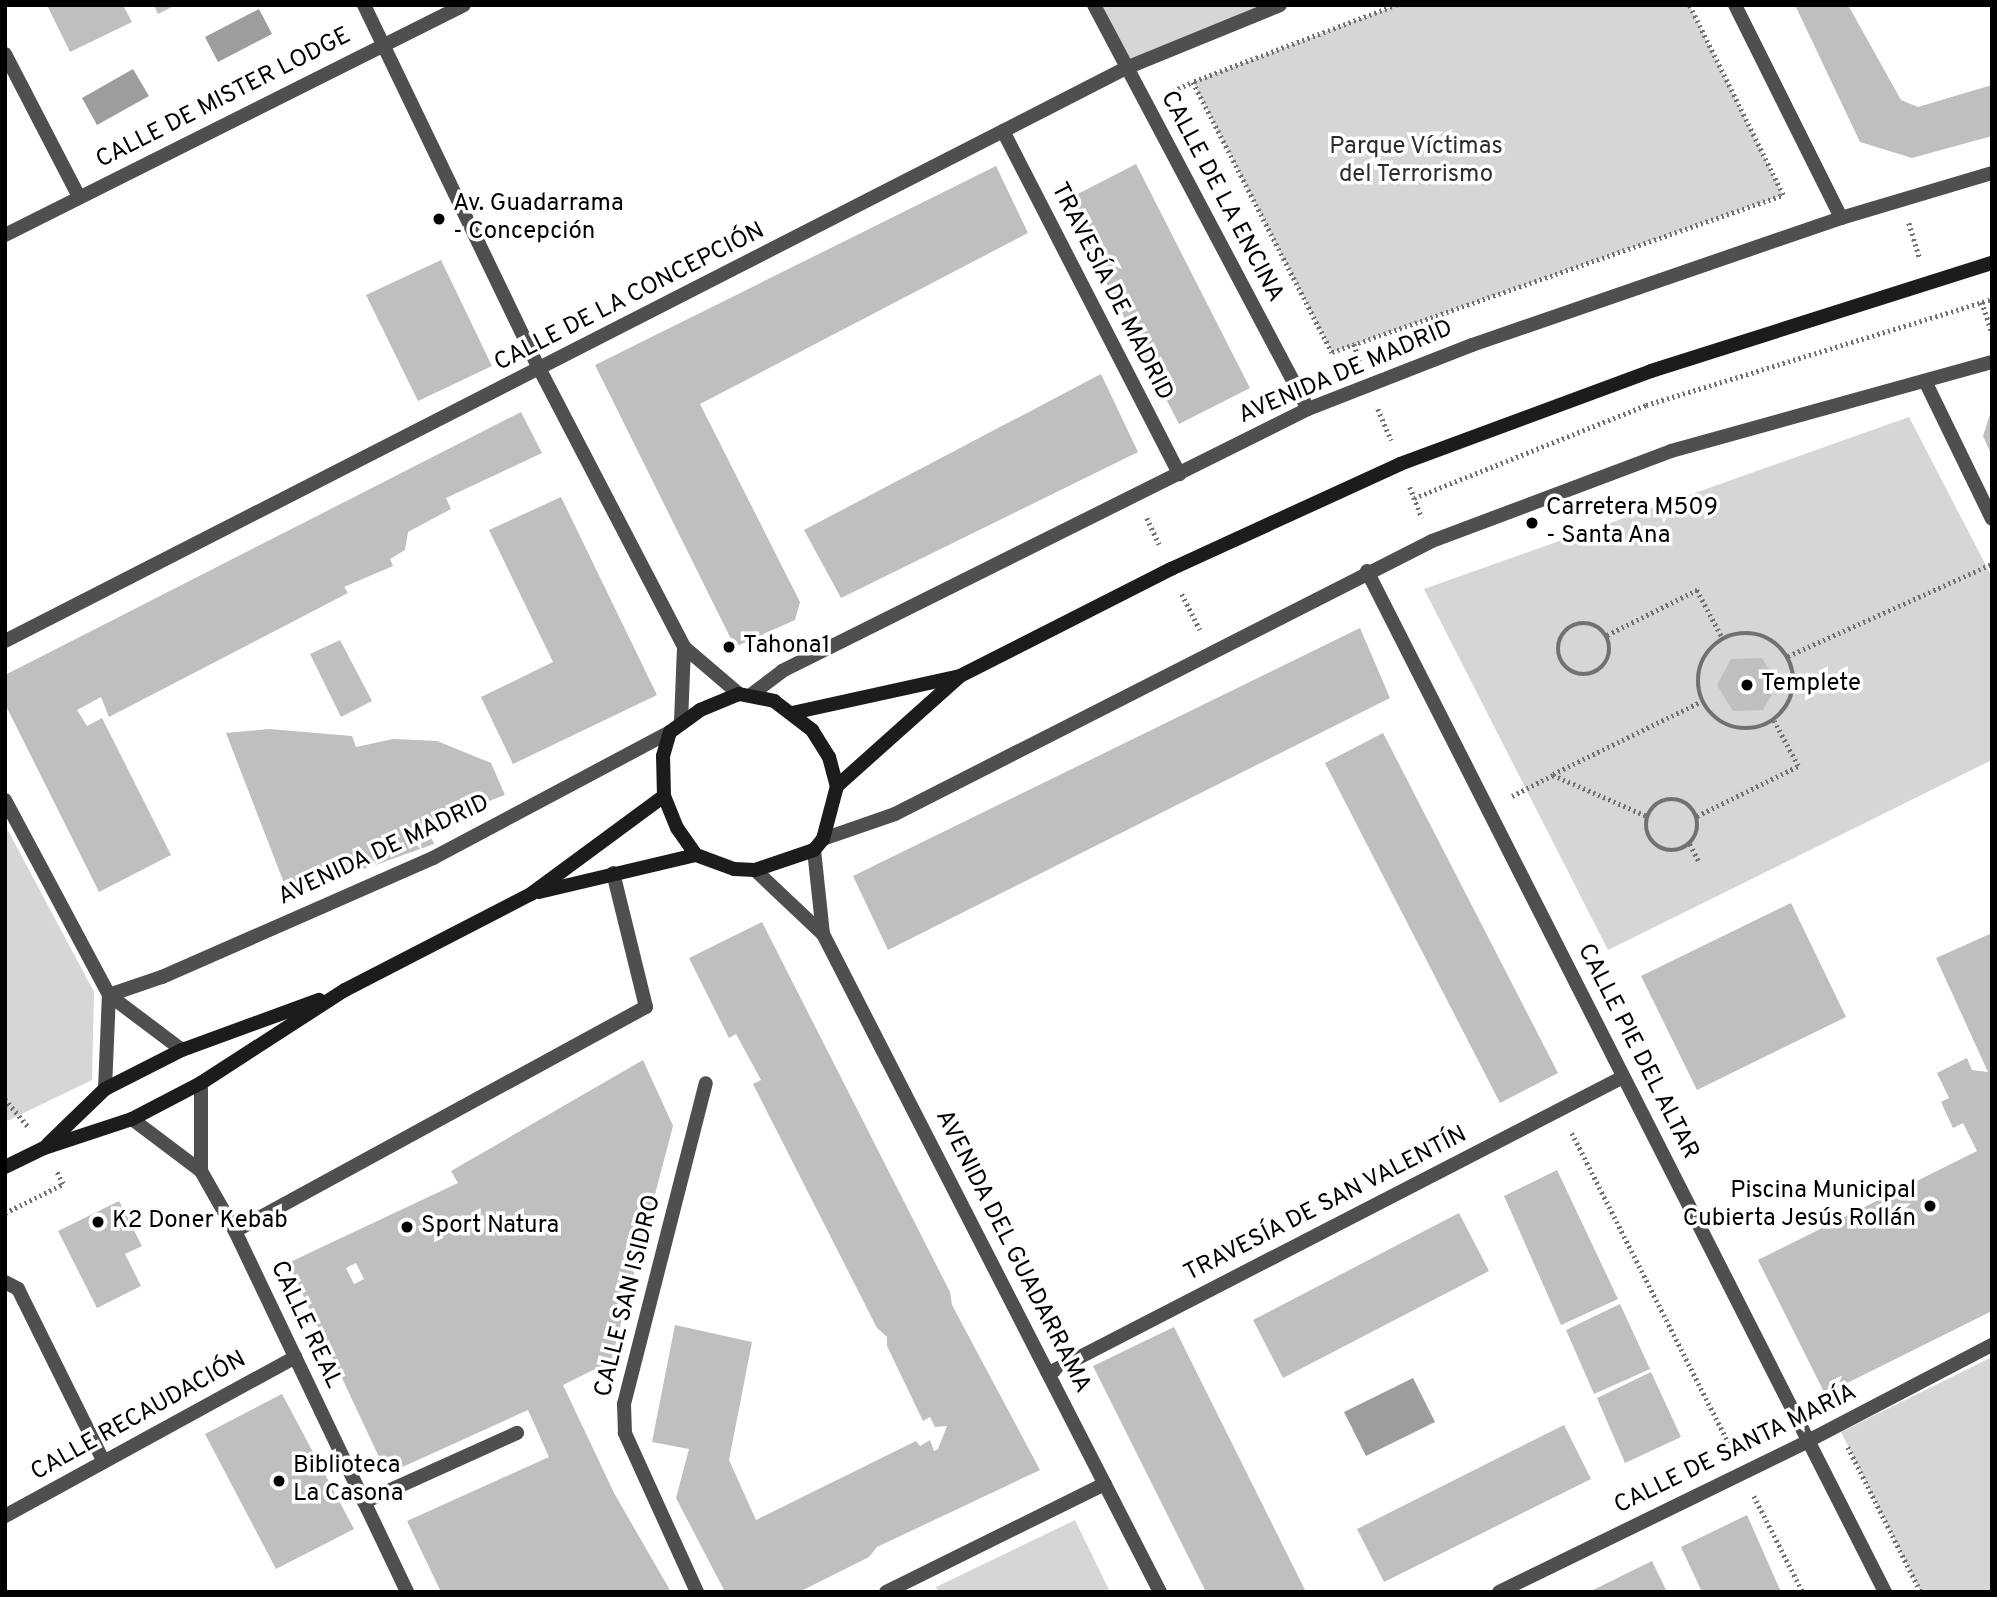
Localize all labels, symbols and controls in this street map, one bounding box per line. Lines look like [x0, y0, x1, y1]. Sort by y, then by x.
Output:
street label: CALLE DE MISTER LODGE [92, 22, 356, 176]
street label: CALLE DE LA ENCINA [1153, 86, 1289, 308]
park label: Parque Víctimas del Terrorismo [1329, 134, 1503, 190]
street label: TRAVESÍA DE MADRID [1043, 178, 1179, 406]
place label: Av. Guadarrama - Concepción [453, 191, 624, 247]
marker: Av. Guadarrama - Concepción [431, 211, 447, 227]
street label: CALLE DE LA CONCEPCIÓN [490, 217, 770, 379]
street label: AVENIDA DE MADRID [1234, 315, 1458, 431]
place label: Carretera M509 - Santa Ana [1546, 495, 1718, 551]
marker: Carretera M509 - Santa Ana [1524, 515, 1540, 531]
place label: Tahona1 [743, 633, 830, 661]
marker: Tahona1 [721, 639, 737, 655]
place label: Templete [1761, 671, 1861, 699]
marker: Templete [1739, 677, 1755, 693]
street label: AVENIDA DE MADRID [273, 789, 495, 913]
street label: CALLE PIE DEL ALTAR [1570, 939, 1704, 1165]
street label: AVENIDA DEL GUADARRAMA [928, 1105, 1096, 1399]
street label: TRAVESÍA DE SAN VALENTÍN [1179, 1121, 1473, 1289]
place label: Piscina Municipal Cubierta Jesús Rollán [1683, 1178, 1916, 1234]
street label: CALLE SAN ISIDRO [590, 1192, 668, 1400]
marker: Piscina Municipal Cubierta Jesús Rollán [1922, 1198, 1938, 1214]
place label: K2 Doner Kebab [112, 1208, 288, 1236]
place label: Sport Natura [421, 1213, 559, 1241]
marker: K2 Doner Kebab [90, 1214, 106, 1230]
marker: Sport Natura [399, 1219, 415, 1235]
street label: CALLE REAL [263, 1257, 347, 1393]
street label: CALLE RECAUDACIÓN [27, 1346, 251, 1488]
street label: CALLE DE SANTA MARÍA [1610, 1379, 1862, 1521]
place label: Biblioteca La Casona [293, 1453, 403, 1509]
marker: Biblioteca La Casona [271, 1473, 287, 1489]

